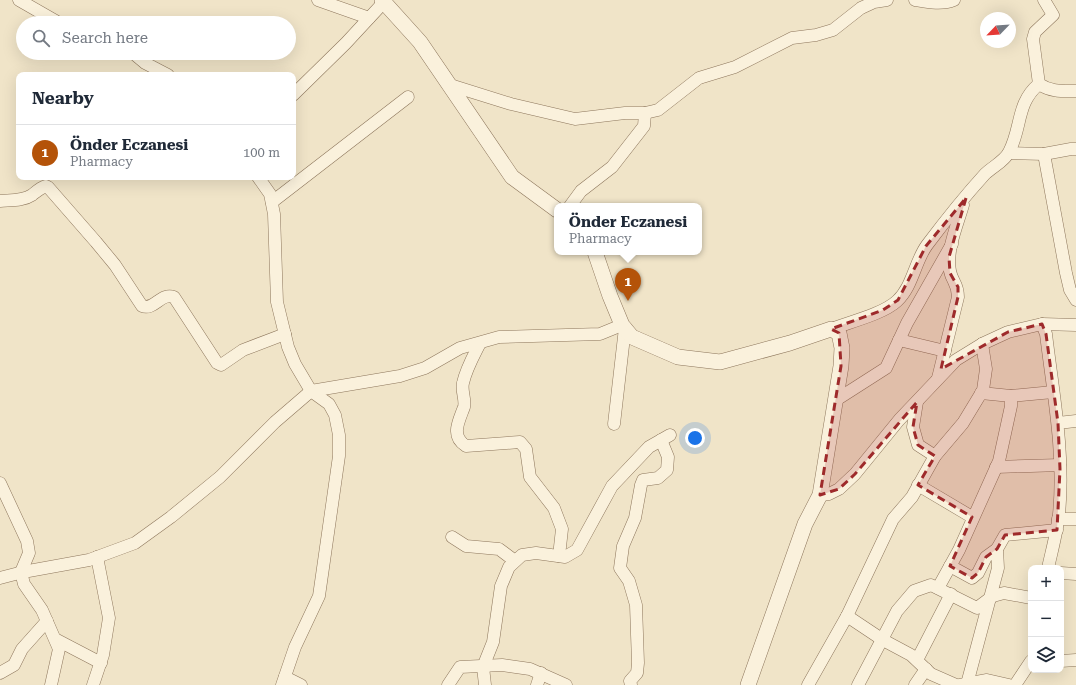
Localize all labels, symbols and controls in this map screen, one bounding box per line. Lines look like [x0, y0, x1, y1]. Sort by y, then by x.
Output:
north arrow [980, 12, 1016, 48]
search box [16, 16, 296, 60]
icon: search [30, 27, 52, 49]
text: Search here [62, 29, 148, 47]
text: Nearby [32, 88, 94, 108]
text: Önder Eczanesi [70, 136, 188, 154]
text: 1 [41, 145, 49, 160]
text: 100 m [243, 145, 280, 160]
text: Pharmacy [70, 154, 133, 169]
popup [554, 203, 702, 255]
text: Önder Eczanesi [569, 213, 687, 231]
text: Pharmacy [569, 231, 632, 246]
pin: 1 [615, 268, 641, 301]
your location [685, 428, 705, 448]
map controls [1028, 565, 1064, 673]
button: + [1028, 565, 1064, 601]
button: − [1028, 601, 1064, 637]
button: layers [1028, 637, 1064, 673]

